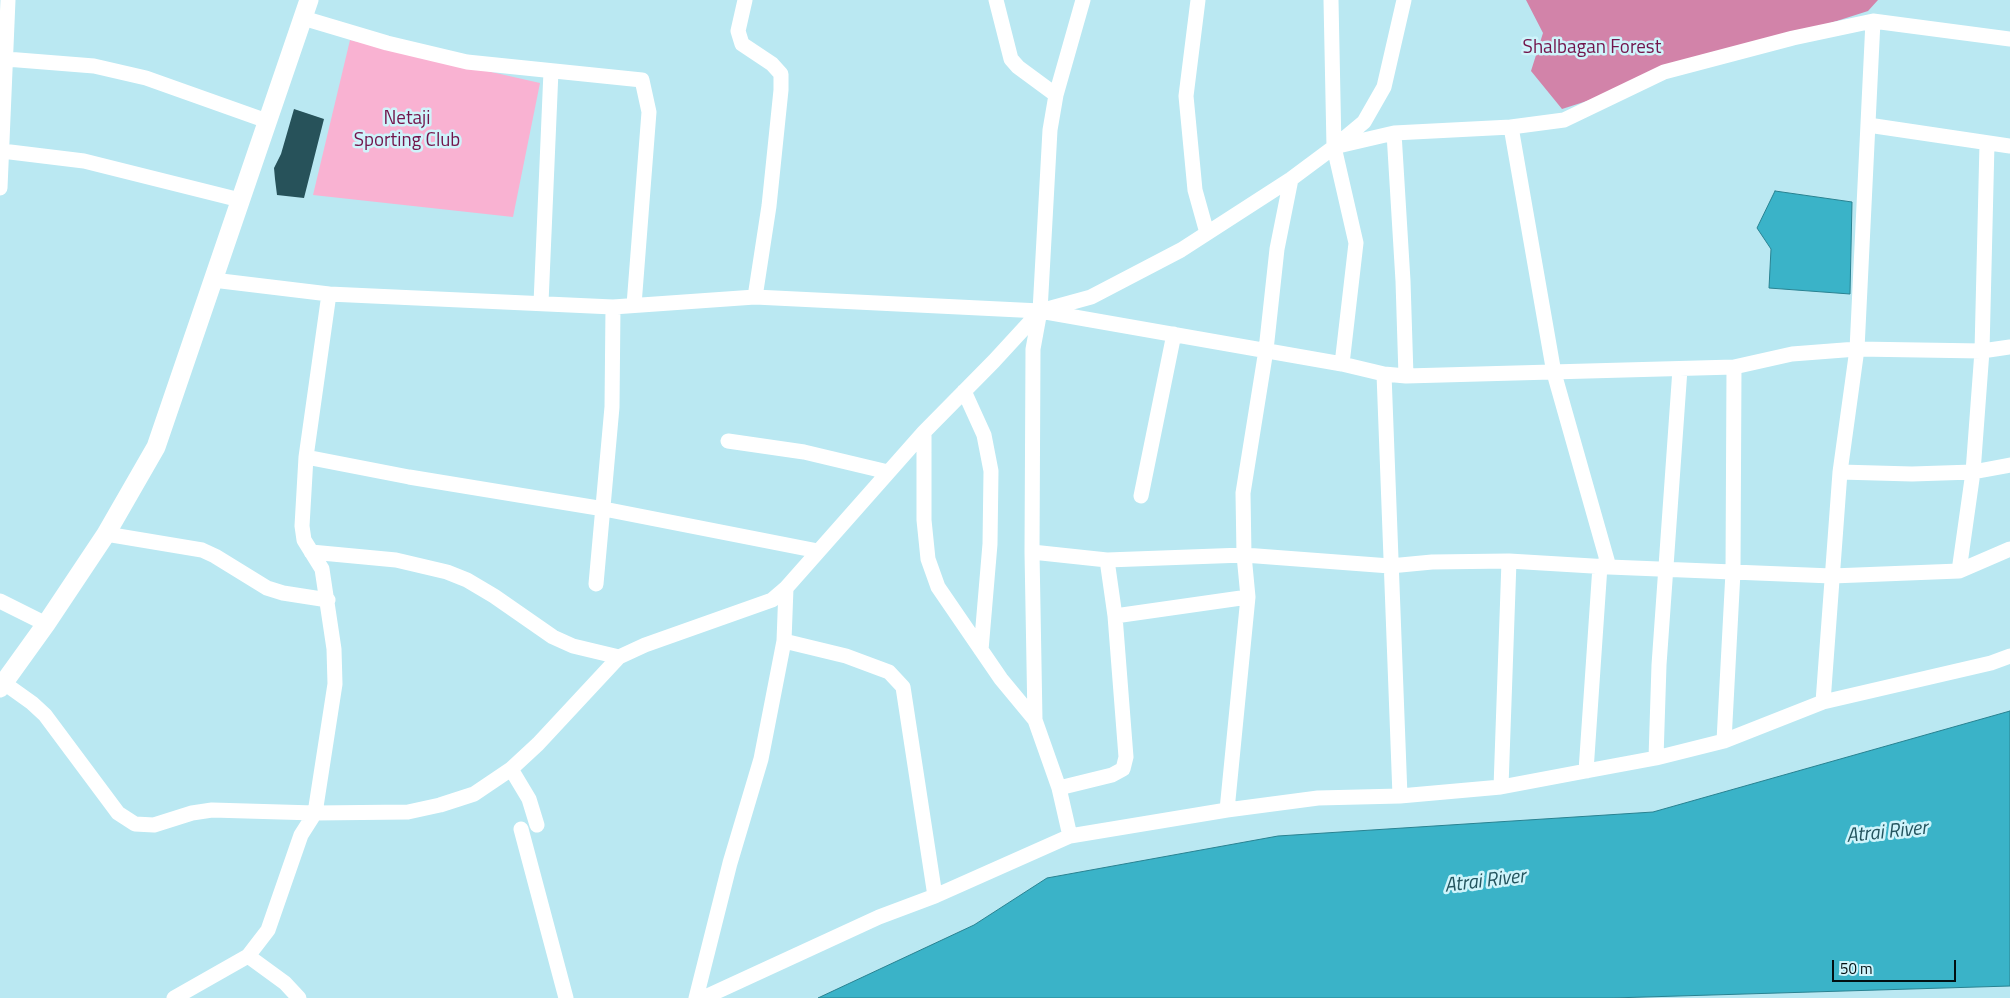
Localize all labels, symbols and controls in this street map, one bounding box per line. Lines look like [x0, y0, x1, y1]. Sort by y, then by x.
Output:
park label: Shalbagan Forest [1523, 37, 1661, 59]
park label: Netaji Sporting Club [354, 108, 460, 152]
water label: Atrai River [1845, 817, 1929, 849]
water label: Atrai River [1443, 865, 1527, 899]
scale bar [1835, 950, 1959, 982]
text: 50 m [1840, 957, 1873, 980]

